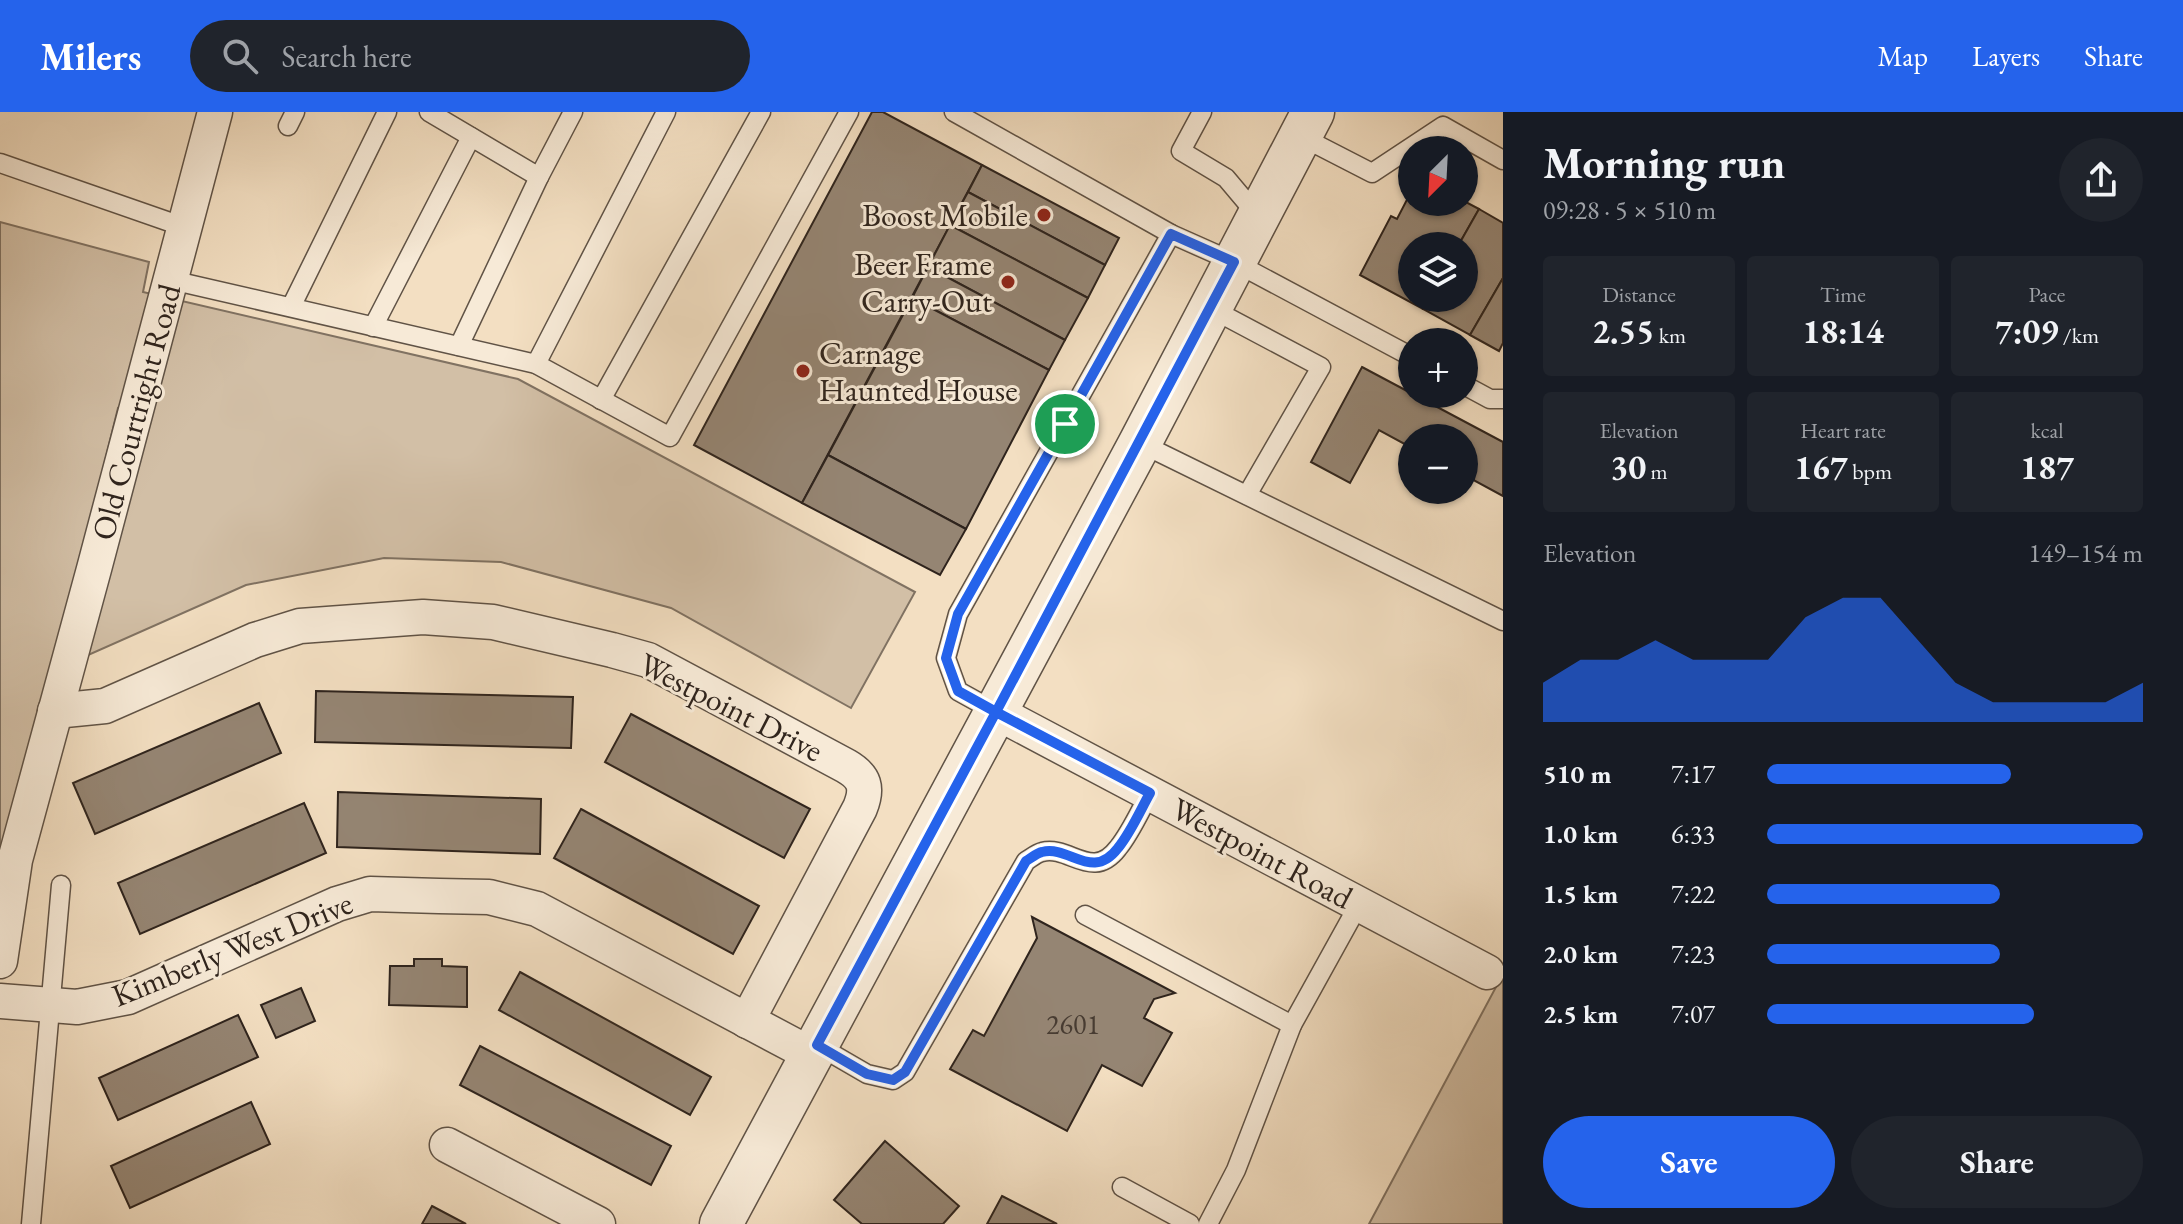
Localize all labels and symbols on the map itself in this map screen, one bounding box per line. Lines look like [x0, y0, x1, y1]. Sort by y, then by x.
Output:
north arrow [1398, 136, 1478, 216]
place label: Boost Mobile [862, 194, 1028, 236]
marker: Boost Mobile [1035, 206, 1053, 224]
place label: Beer Frame Carry-Out [854, 243, 992, 322]
marker: Beer Frame Carry-Out [999, 273, 1017, 291]
street label: Old Courtright Road [82, 279, 191, 545]
place label: Carnage Haunted House [819, 332, 1018, 411]
marker: Carnage Haunted House [794, 362, 812, 380]
pin [1031, 390, 1099, 458]
street label: Westpoint Drive [632, 643, 830, 771]
street label: Westpoint Road [1164, 788, 1361, 919]
street label: Kimberly West Drive [105, 882, 359, 1016]
house number: 2601 [1046, 1006, 1100, 1042]

